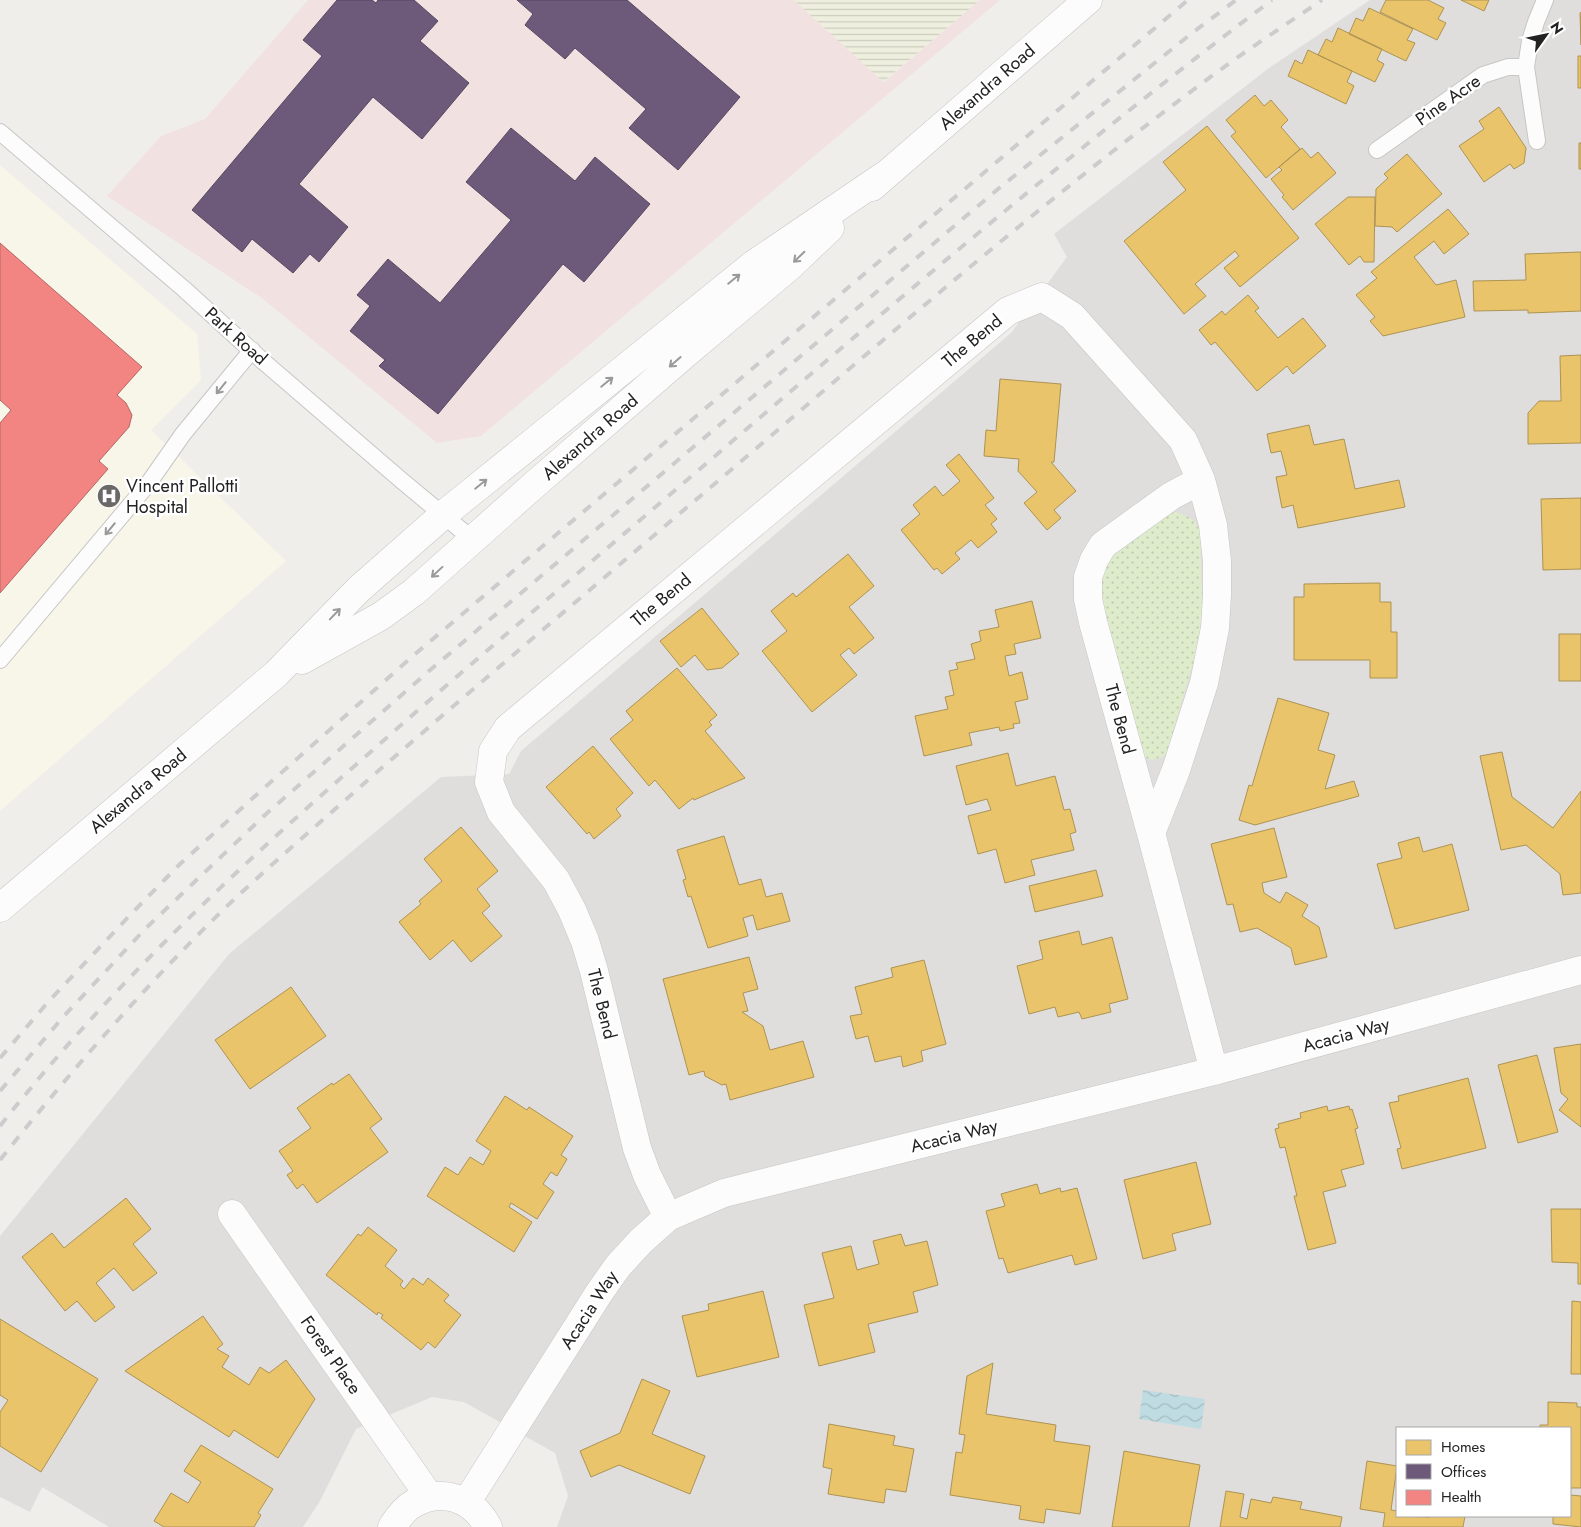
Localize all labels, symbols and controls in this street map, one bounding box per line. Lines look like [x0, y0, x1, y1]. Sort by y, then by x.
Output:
north arrow [1521, 10, 1571, 60]
text: N [1545, 18, 1568, 38]
street label: Alexandra Road [933, 38, 1041, 136]
street label: Pine Acre [1410, 68, 1486, 132]
one-way arrow [793, 251, 805, 263]
one-way arrow [727, 274, 740, 285]
street label: Park Road [199, 301, 273, 371]
street label: The Bend [936, 308, 1008, 374]
one-way arrow [669, 357, 682, 368]
one-way arrow [601, 376, 614, 387]
one-way arrow [216, 381, 227, 394]
street label: Alexandra Road [536, 388, 644, 486]
place label: Vincent Pallotti Hospital [126, 473, 238, 520]
one-way arrow [474, 478, 487, 489]
hospital icon: Vincent Pallotti Hospital [96, 483, 122, 509]
one-way arrow [104, 523, 115, 536]
one-way arrow [430, 566, 443, 578]
street label: The Bend [625, 567, 697, 633]
one-way arrow [328, 608, 340, 620]
street label: The Bend [1098, 681, 1142, 757]
street label: Alexandra Road [84, 742, 192, 840]
street label: The Bend [581, 966, 623, 1042]
street label: Acacia Way [1300, 1011, 1392, 1059]
street label: Acacia Way [908, 1113, 1000, 1159]
street label: Acacia Way [554, 1266, 624, 1354]
street label: Forest Place [294, 1310, 368, 1400]
legend [1396, 1427, 1571, 1517]
text: Homes [1441, 1436, 1485, 1458]
text: Offices [1441, 1461, 1486, 1483]
text: Health [1441, 1486, 1482, 1508]

